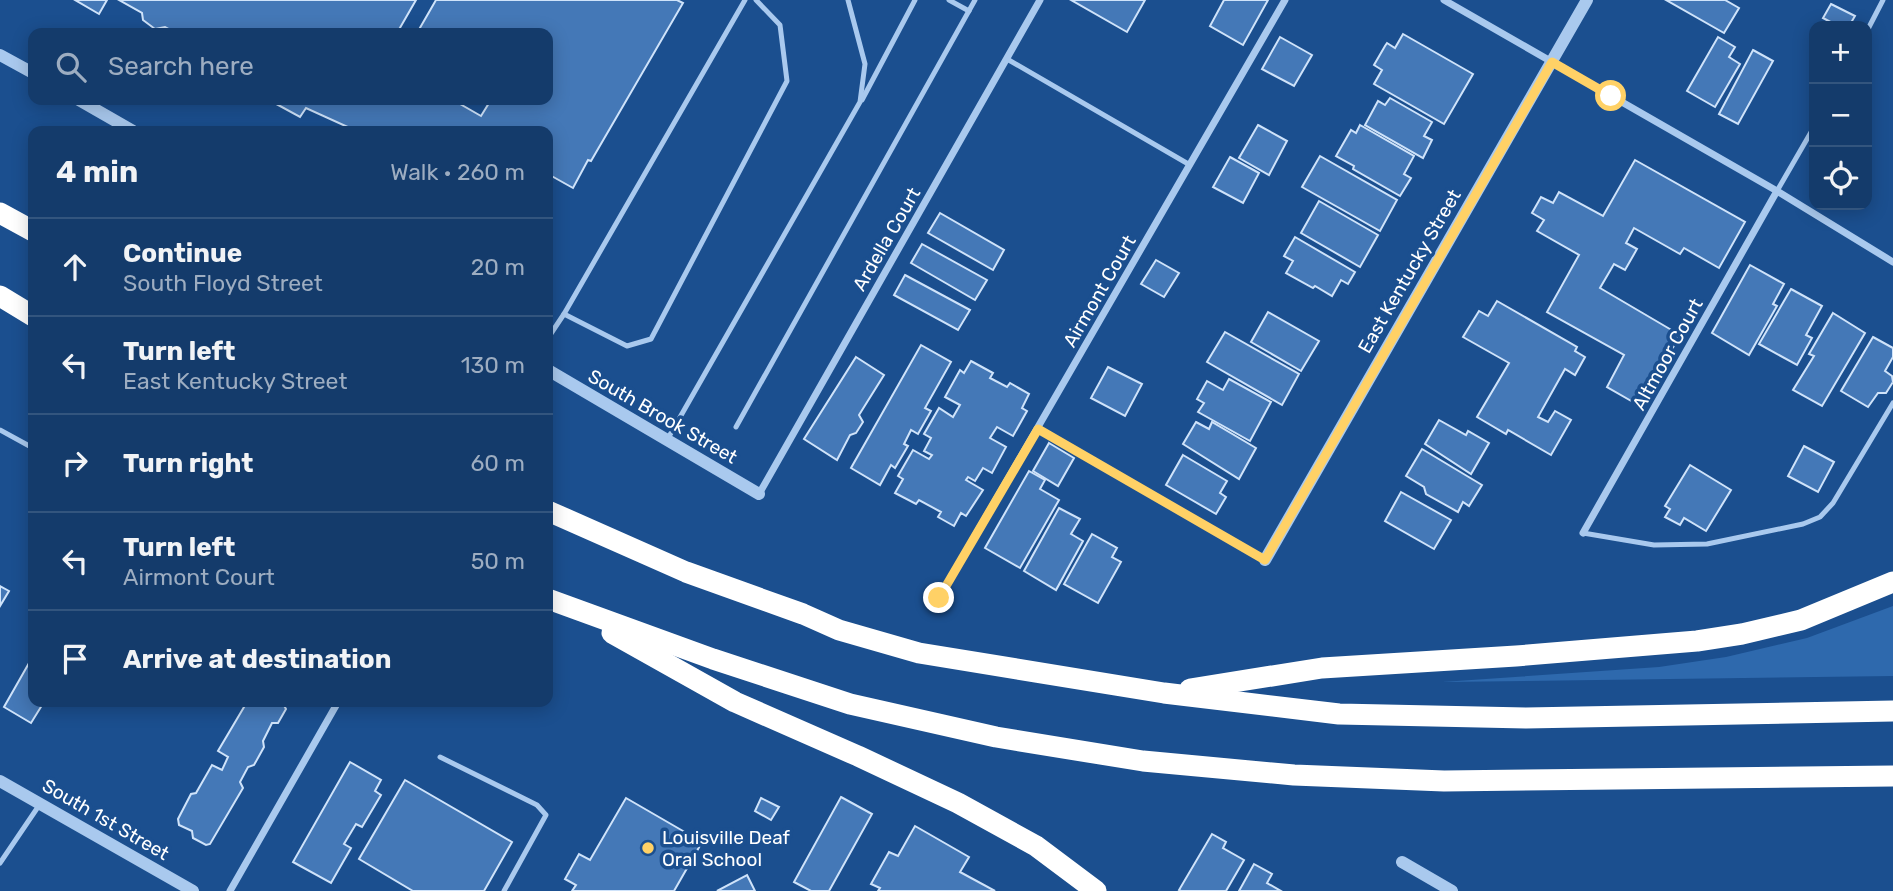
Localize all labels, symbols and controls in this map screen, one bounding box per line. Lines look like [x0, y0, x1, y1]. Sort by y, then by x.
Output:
map controls [1809, 21, 1872, 210]
button: + [1809, 21, 1872, 84]
search box [28, 28, 553, 105]
icon: search [52, 48, 90, 86]
text: Search here [108, 51, 254, 82]
route start [1595, 80, 1626, 111]
button: − [1809, 84, 1872, 147]
button: locate [1809, 147, 1872, 210]
text: 4 min [56, 154, 138, 190]
text: Walk · 260 m [390, 158, 525, 186]
street label: Ardella Court [848, 183, 926, 295]
street label: East Kentucky Street [1353, 185, 1466, 357]
street label: Airmont Court [1058, 231, 1141, 351]
text: Continue [123, 238, 242, 269]
icon: ahead [56, 248, 94, 286]
text: 20 m [471, 253, 525, 281]
text: South Floyd Street [123, 269, 323, 297]
street label: Altmoor Court [1627, 294, 1708, 414]
text: Turn left [123, 336, 235, 367]
icon: left [56, 346, 94, 384]
text: 130 m [461, 351, 525, 379]
street label: South Brook Street [584, 364, 742, 469]
text: East Kentucky Street [123, 367, 347, 395]
icon: right [56, 444, 94, 482]
text: Turn right [123, 448, 253, 479]
text: 60 m [470, 449, 525, 477]
text: Turn left [123, 532, 235, 563]
icon: left [56, 542, 94, 580]
text: 50 m [471, 547, 525, 575]
text: Airmont Court [123, 563, 275, 591]
route end [923, 582, 954, 613]
icon: arrive [56, 640, 94, 678]
text: Arrive at destination [123, 644, 391, 675]
street label: South 1st Street [38, 774, 174, 865]
place label: Louisville Deaf Oral School [662, 826, 791, 871]
marker: Louisville Deaf Oral School [640, 840, 656, 856]

